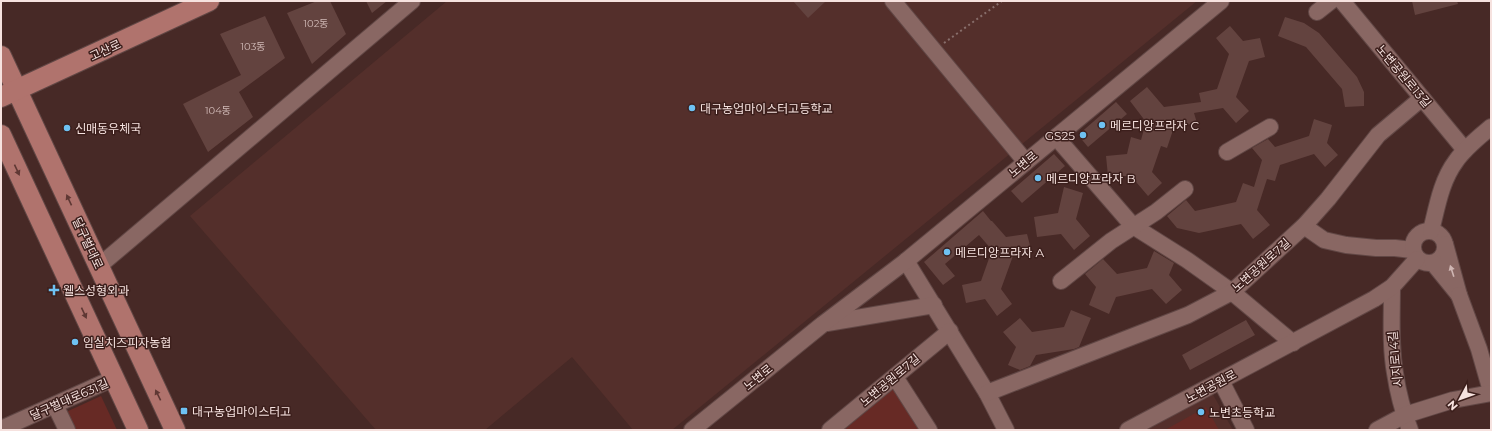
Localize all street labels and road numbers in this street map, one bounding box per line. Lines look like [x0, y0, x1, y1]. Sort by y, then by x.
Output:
street label: 고산로 [87, 36, 123, 64]
street label: 노변공원로13길 [1373, 42, 1435, 110]
street label: 노변로 [1005, 148, 1041, 180]
street label: 달구벌대로 [70, 215, 106, 271]
street label: 노변공원로7길 [1229, 235, 1293, 295]
street label: 시지로14길 [1385, 330, 1405, 388]
street label: 노변공원로7길 [857, 351, 923, 409]
street label: 노변로 [740, 361, 776, 393]
street label: 노변공원로 [1183, 366, 1239, 406]
street label: 달구벌대로631길 [27, 375, 111, 423]

